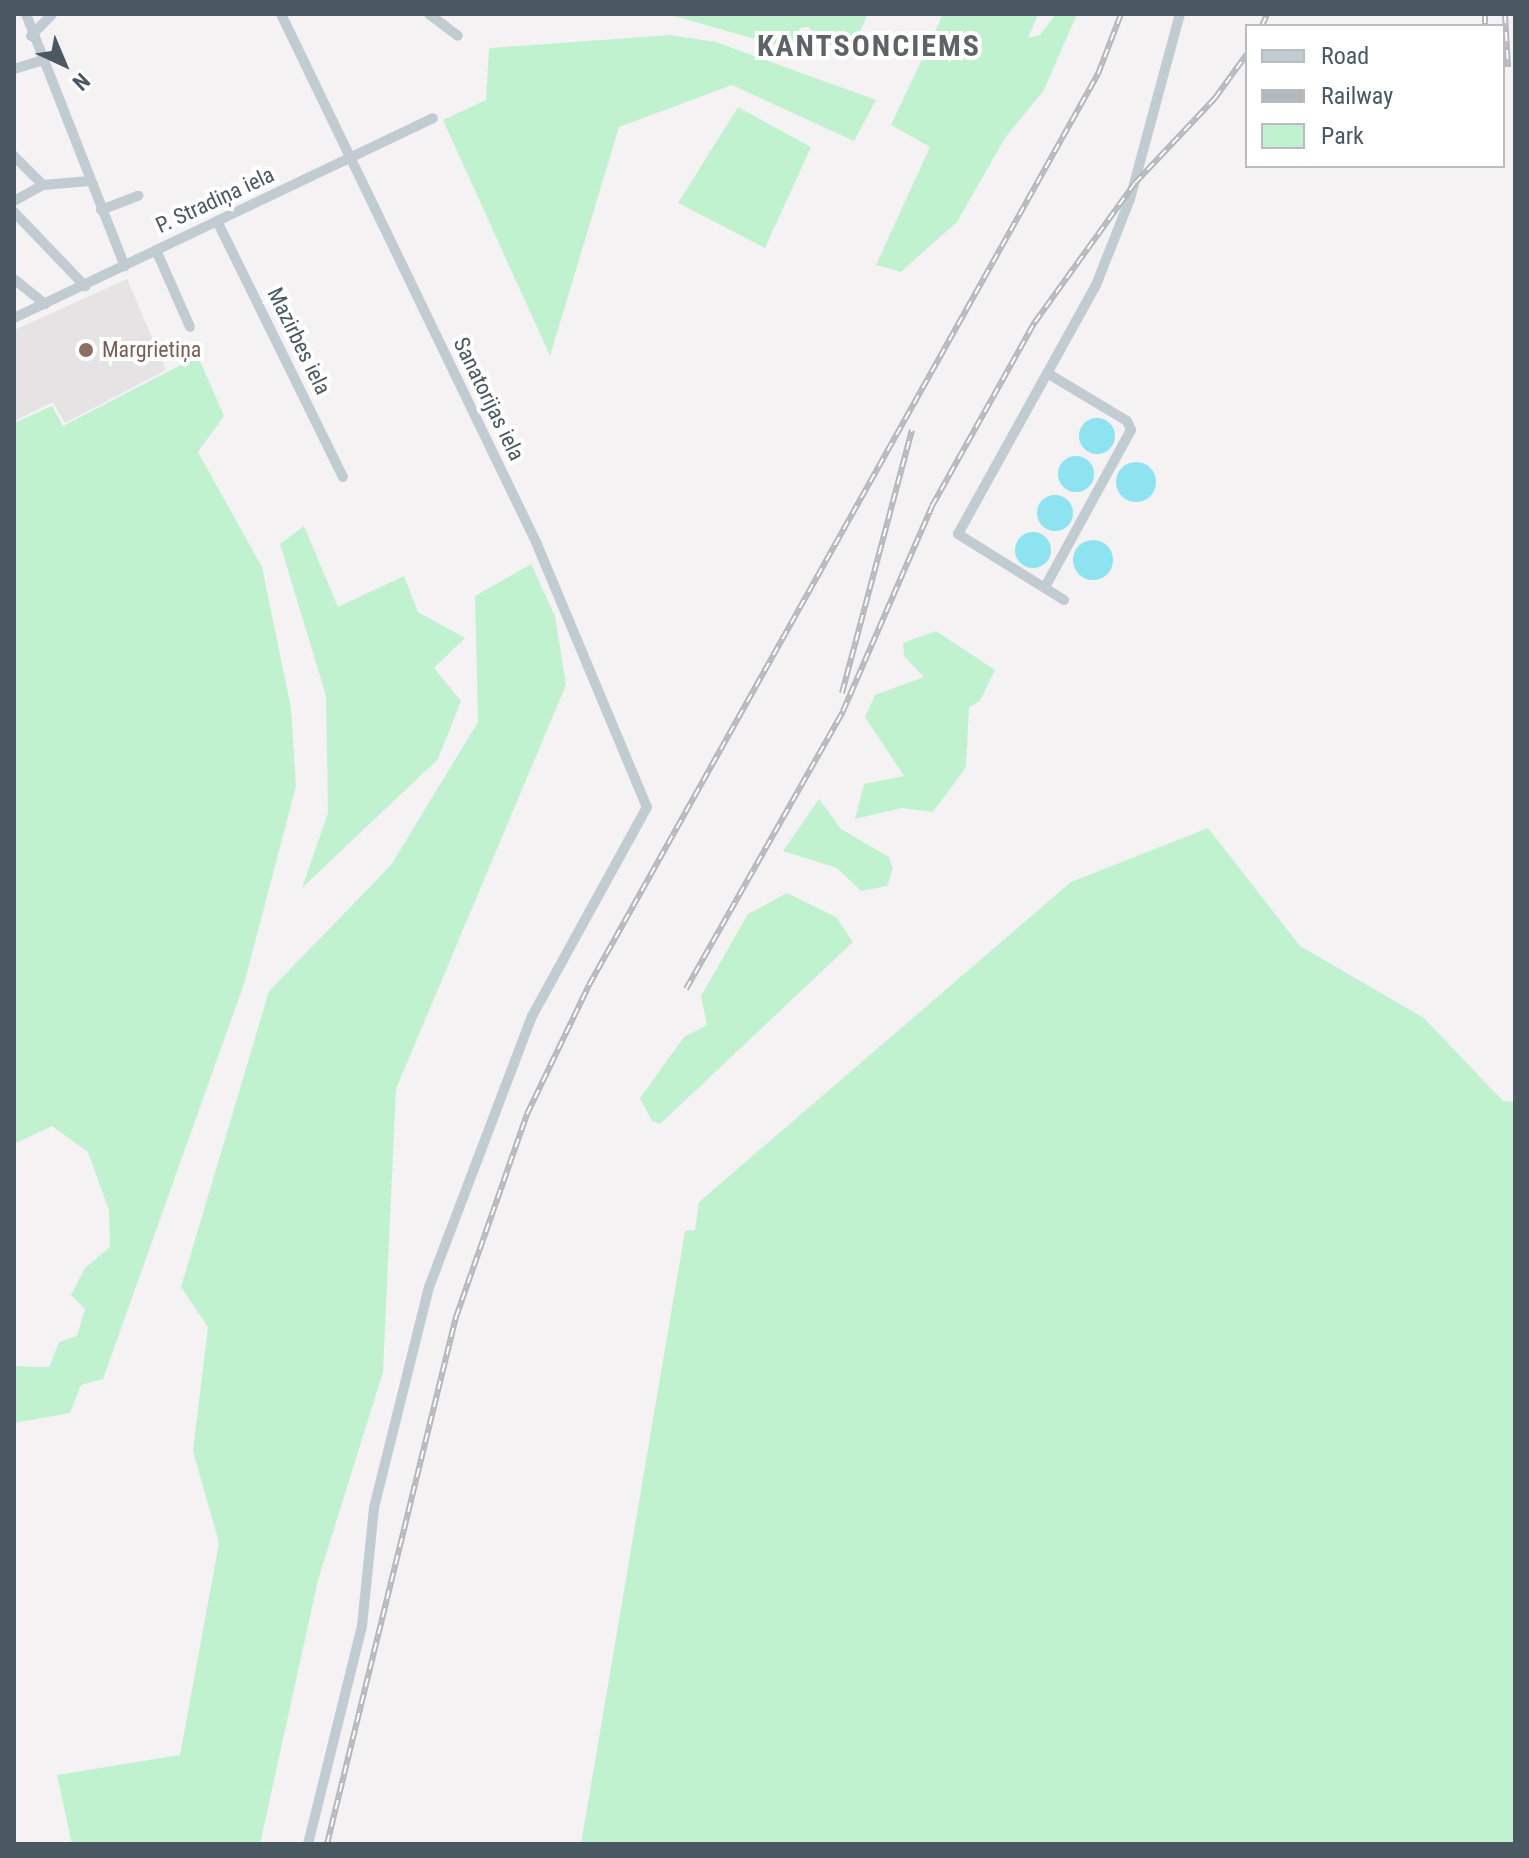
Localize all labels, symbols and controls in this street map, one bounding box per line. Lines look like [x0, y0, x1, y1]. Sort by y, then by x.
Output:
north arrow [24, 24, 104, 104]
legend [1245, 24, 1505, 168]
district label: KANTSONCIEMS [757, 28, 981, 64]
text: Road [1321, 42, 1369, 70]
text: N [67, 68, 95, 95]
text: Railway [1321, 82, 1393, 110]
text: Park [1321, 122, 1364, 150]
street label: P. Stradiņa iela [152, 161, 278, 239]
street label: Mazirbes iela [262, 283, 336, 399]
street label: Sanatorijas iela [448, 333, 530, 465]
place label: Margrietiņa [102, 337, 201, 363]
marker: Margrietiņa [77, 341, 95, 359]

